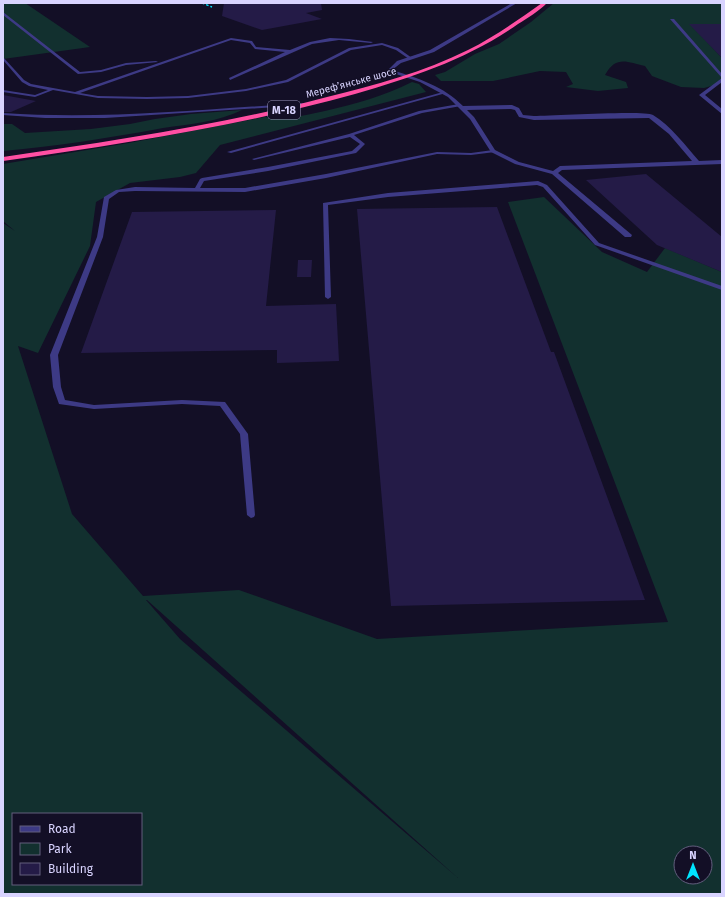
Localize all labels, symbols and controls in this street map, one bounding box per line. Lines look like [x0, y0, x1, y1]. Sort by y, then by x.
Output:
street label: Мереф’янське шосе [305, 65, 398, 101]
road number: М-18 [268, 101, 300, 119]
legend [12, 813, 142, 885]
text: Road [48, 822, 76, 836]
text: Park [48, 842, 72, 856]
north arrow [673, 845, 713, 885]
text: N [689, 849, 697, 862]
text: Building [48, 862, 94, 876]

